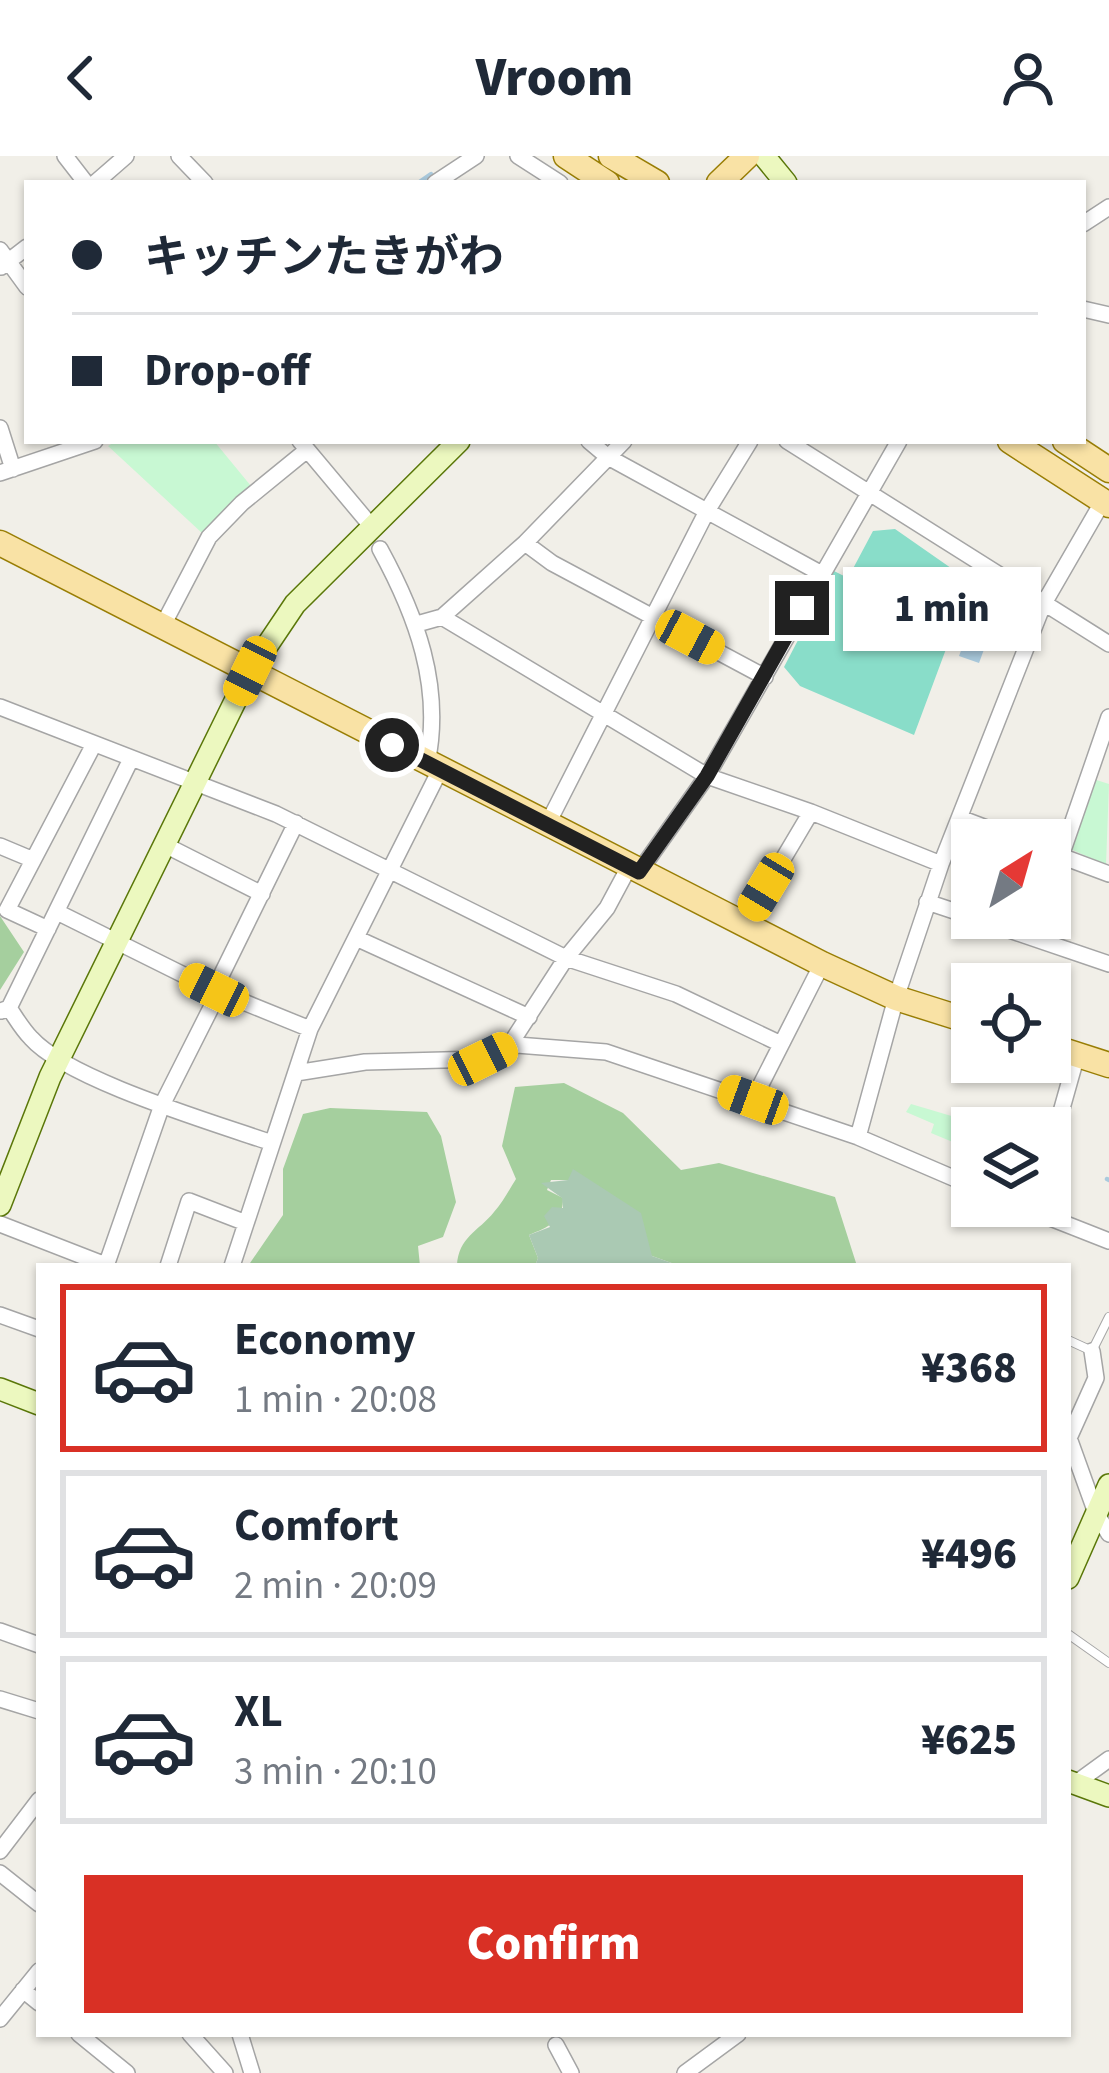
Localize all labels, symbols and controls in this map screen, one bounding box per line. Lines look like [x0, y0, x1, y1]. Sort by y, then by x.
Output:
text: Vroom [476, 40, 633, 117]
icon: back [48, 45, 114, 111]
icon: person [995, 45, 1061, 111]
text: キッチンたきがわ [144, 226, 504, 290]
text: Drop-off [144, 339, 310, 403]
callout: 1 min [844, 566, 1042, 650]
route end [775, 581, 829, 635]
text: 1 min [894, 581, 990, 637]
car [650, 604, 730, 670]
car [218, 631, 282, 711]
route start [365, 718, 419, 772]
north arrow [951, 819, 1071, 939]
map controls [951, 819, 1071, 1227]
car [732, 847, 800, 927]
car [174, 958, 254, 1022]
button: locate [951, 963, 1071, 1083]
car [443, 1027, 523, 1091]
car [713, 1071, 793, 1129]
button: layers [951, 1107, 1071, 1227]
text: Economy [234, 1308, 416, 1372]
icon: car [90, 1314, 198, 1422]
text: ¥368 [921, 1336, 1017, 1400]
text: 1 min · 20:08 [234, 1372, 437, 1428]
text: Comfort [234, 1494, 399, 1558]
icon: car [90, 1500, 198, 1608]
text: ¥496 [921, 1522, 1017, 1586]
text: 2 min · 20:09 [234, 1558, 437, 1614]
text: XL [234, 1680, 283, 1744]
icon: car [90, 1686, 198, 1794]
text: ¥625 [921, 1708, 1017, 1772]
text: 3 min · 20:10 [234, 1744, 437, 1800]
button: Confirm [84, 1875, 1023, 2013]

